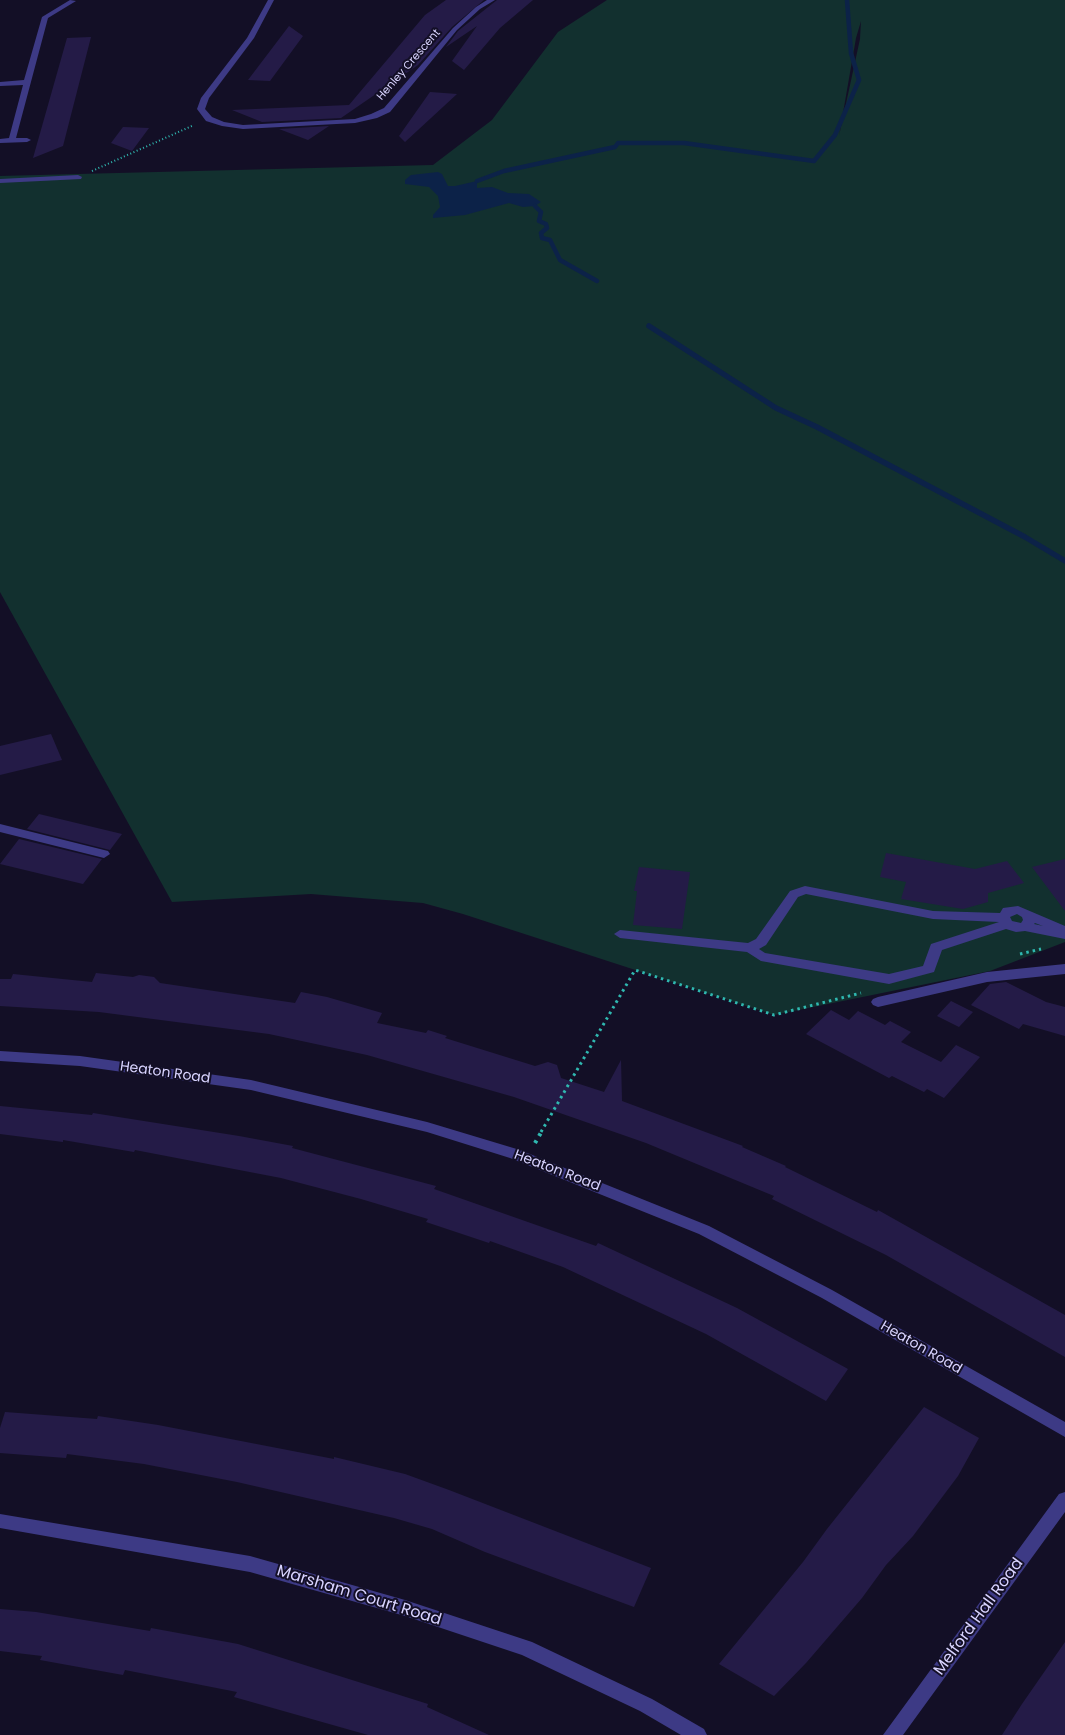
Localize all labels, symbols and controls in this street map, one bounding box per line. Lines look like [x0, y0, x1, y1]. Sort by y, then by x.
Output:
street label: Henley Crescent [375, 27, 443, 103]
street label: Heaton Road [119, 1058, 211, 1088]
street label: Heaton Road [512, 1147, 602, 1195]
street label: Heaton Road [877, 1318, 965, 1378]
street label: Melford Hall Road [930, 1555, 1028, 1679]
street label: Marsham Court Road [274, 1562, 444, 1630]

